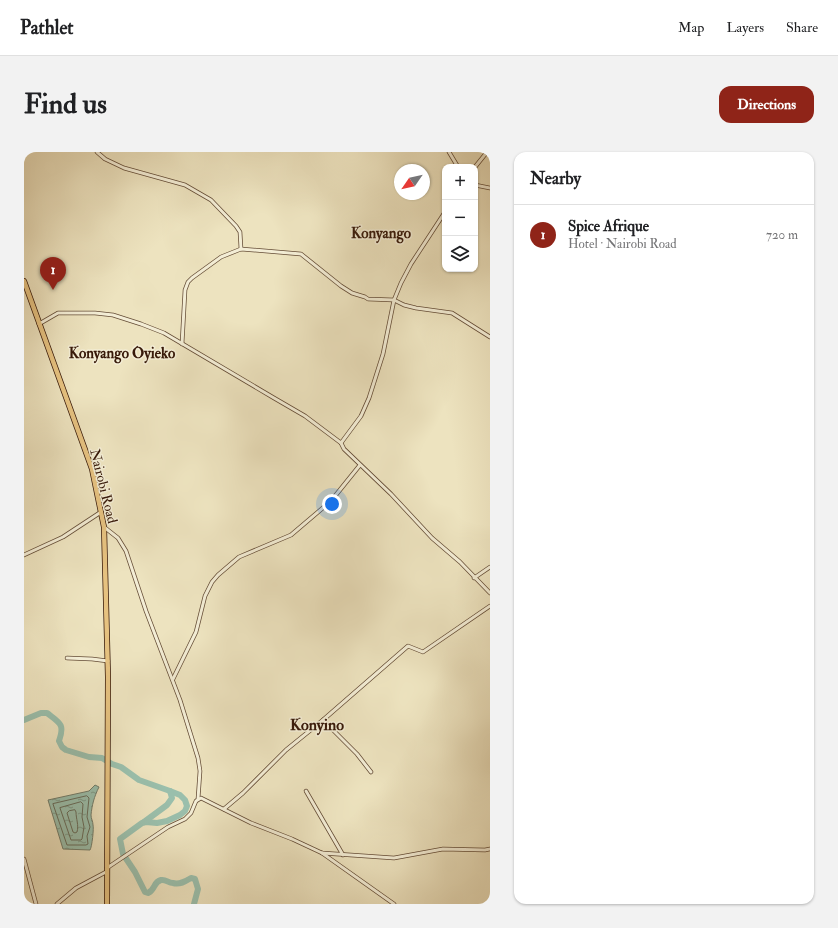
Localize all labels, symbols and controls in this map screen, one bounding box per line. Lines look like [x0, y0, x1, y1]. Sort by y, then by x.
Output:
text: Pathlet [20, 16, 74, 40]
text: Map [678, 19, 704, 36]
text: Layers [726, 19, 764, 36]
text: Share [786, 19, 818, 36]
button: Directions [719, 86, 814, 123]
text: Find us [24, 87, 107, 122]
north arrow [394, 164, 430, 200]
map controls [442, 164, 478, 272]
button: + [442, 164, 478, 200]
text: Nearby [530, 168, 581, 189]
button: − [442, 200, 478, 236]
text: Spice Afrique [568, 217, 649, 236]
district label: Konyango [351, 224, 412, 244]
text: 1 [541, 227, 545, 243]
text: 720 m [766, 227, 798, 243]
button: layers [442, 236, 478, 272]
text: Hotel · Nairobi Road [568, 236, 677, 252]
pin: 1 [40, 257, 66, 290]
district label: Konyango Oyieko [69, 344, 176, 364]
street label: Nairobi Road [86, 447, 121, 525]
your location [322, 494, 342, 514]
district label: Konyino [290, 715, 344, 736]

